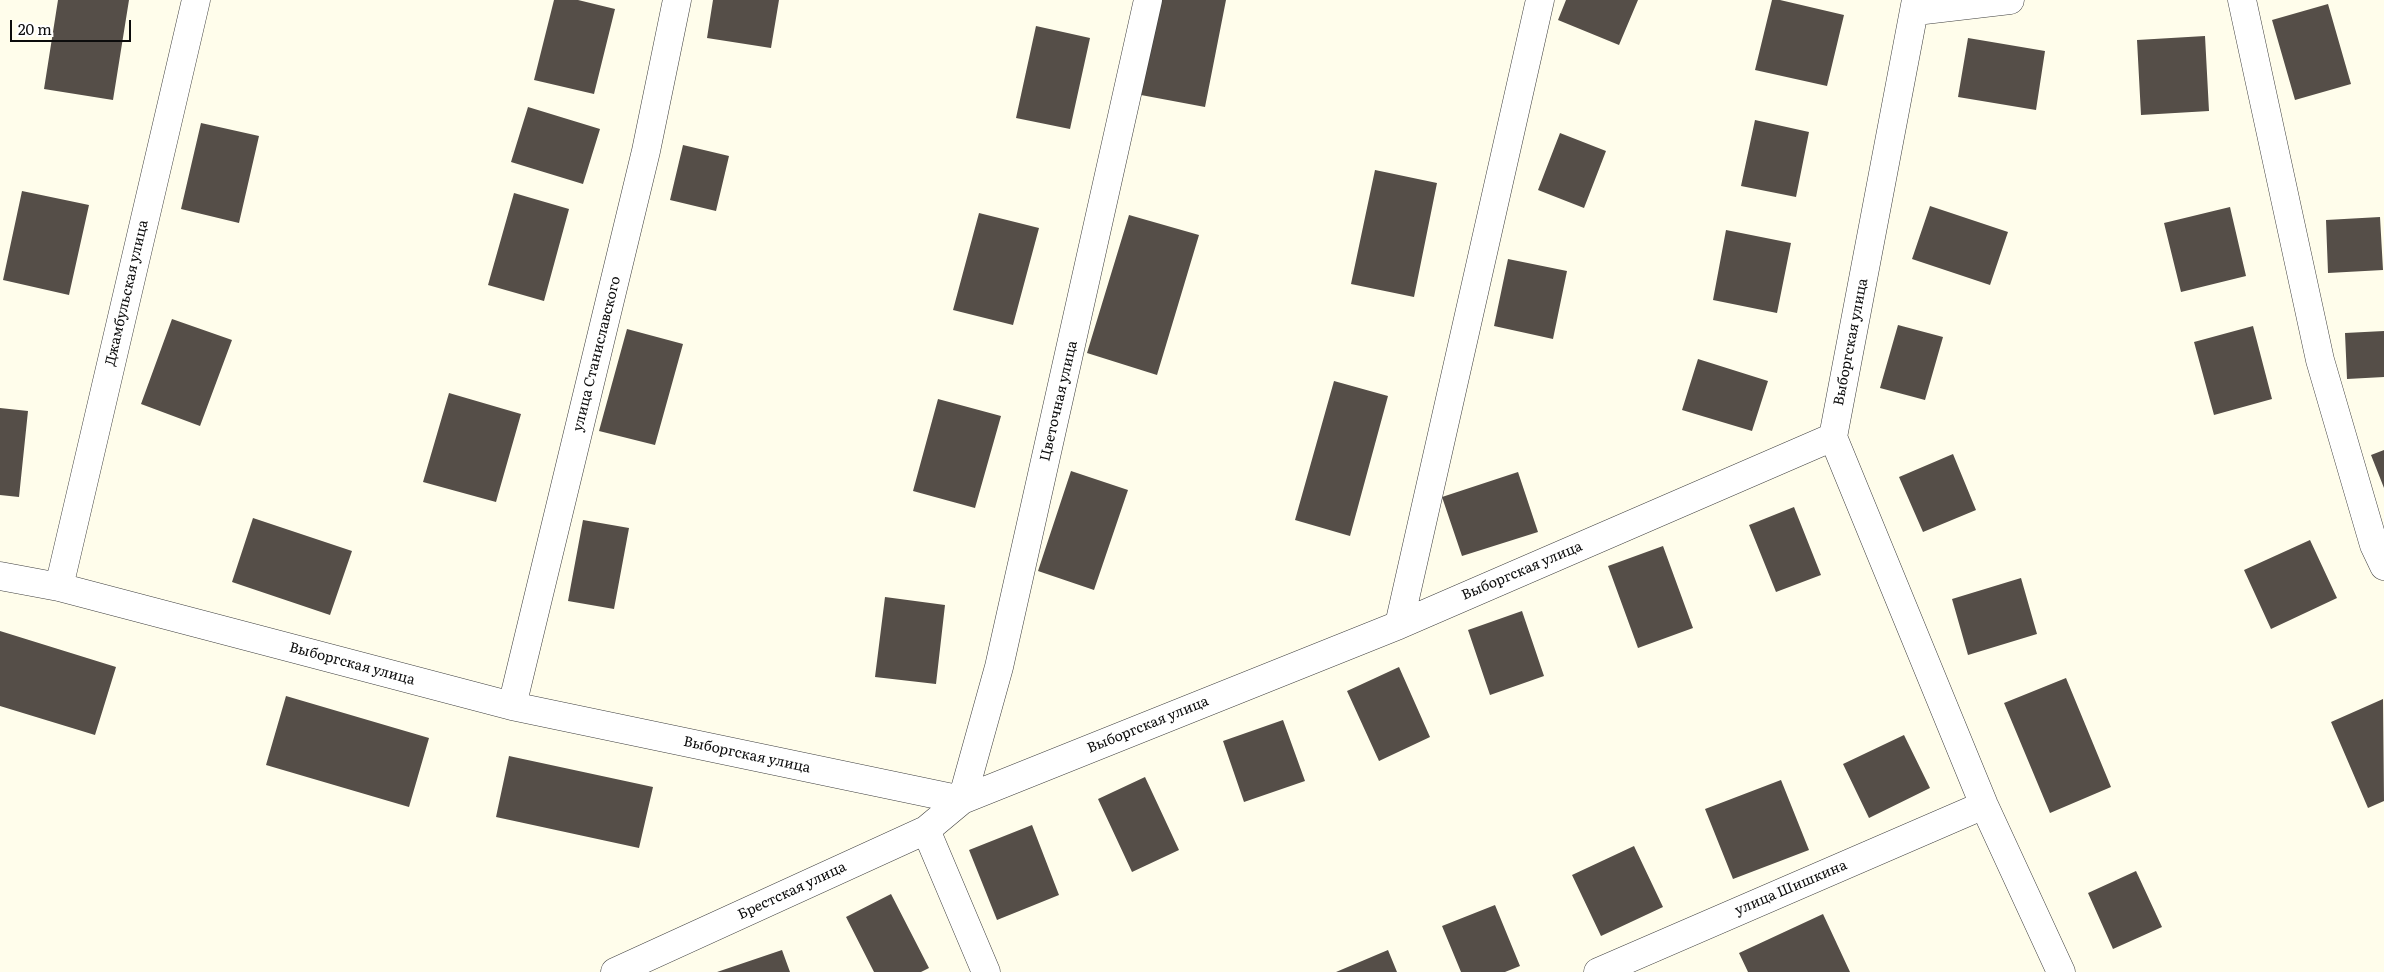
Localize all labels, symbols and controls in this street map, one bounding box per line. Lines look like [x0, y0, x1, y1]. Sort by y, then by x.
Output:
scale bar [12, 10, 134, 42]
text: 20 m [18, 17, 52, 40]
street label: Джамбульская улица [102, 218, 152, 368]
street label: улица Станиславского [570, 275, 624, 433]
street label: Выборгская улица [1830, 277, 1872, 407]
street label: Цветочная улица [1037, 339, 1081, 463]
street label: Выборгская улица [1459, 538, 1585, 604]
street label: Выборгская улица [287, 639, 417, 689]
street label: Выборгская улица [1085, 693, 1211, 757]
street label: Выборгская улица [682, 733, 812, 777]
street label: улица Шишкина [1732, 857, 1850, 919]
street label: Брестская улица [735, 859, 849, 923]

